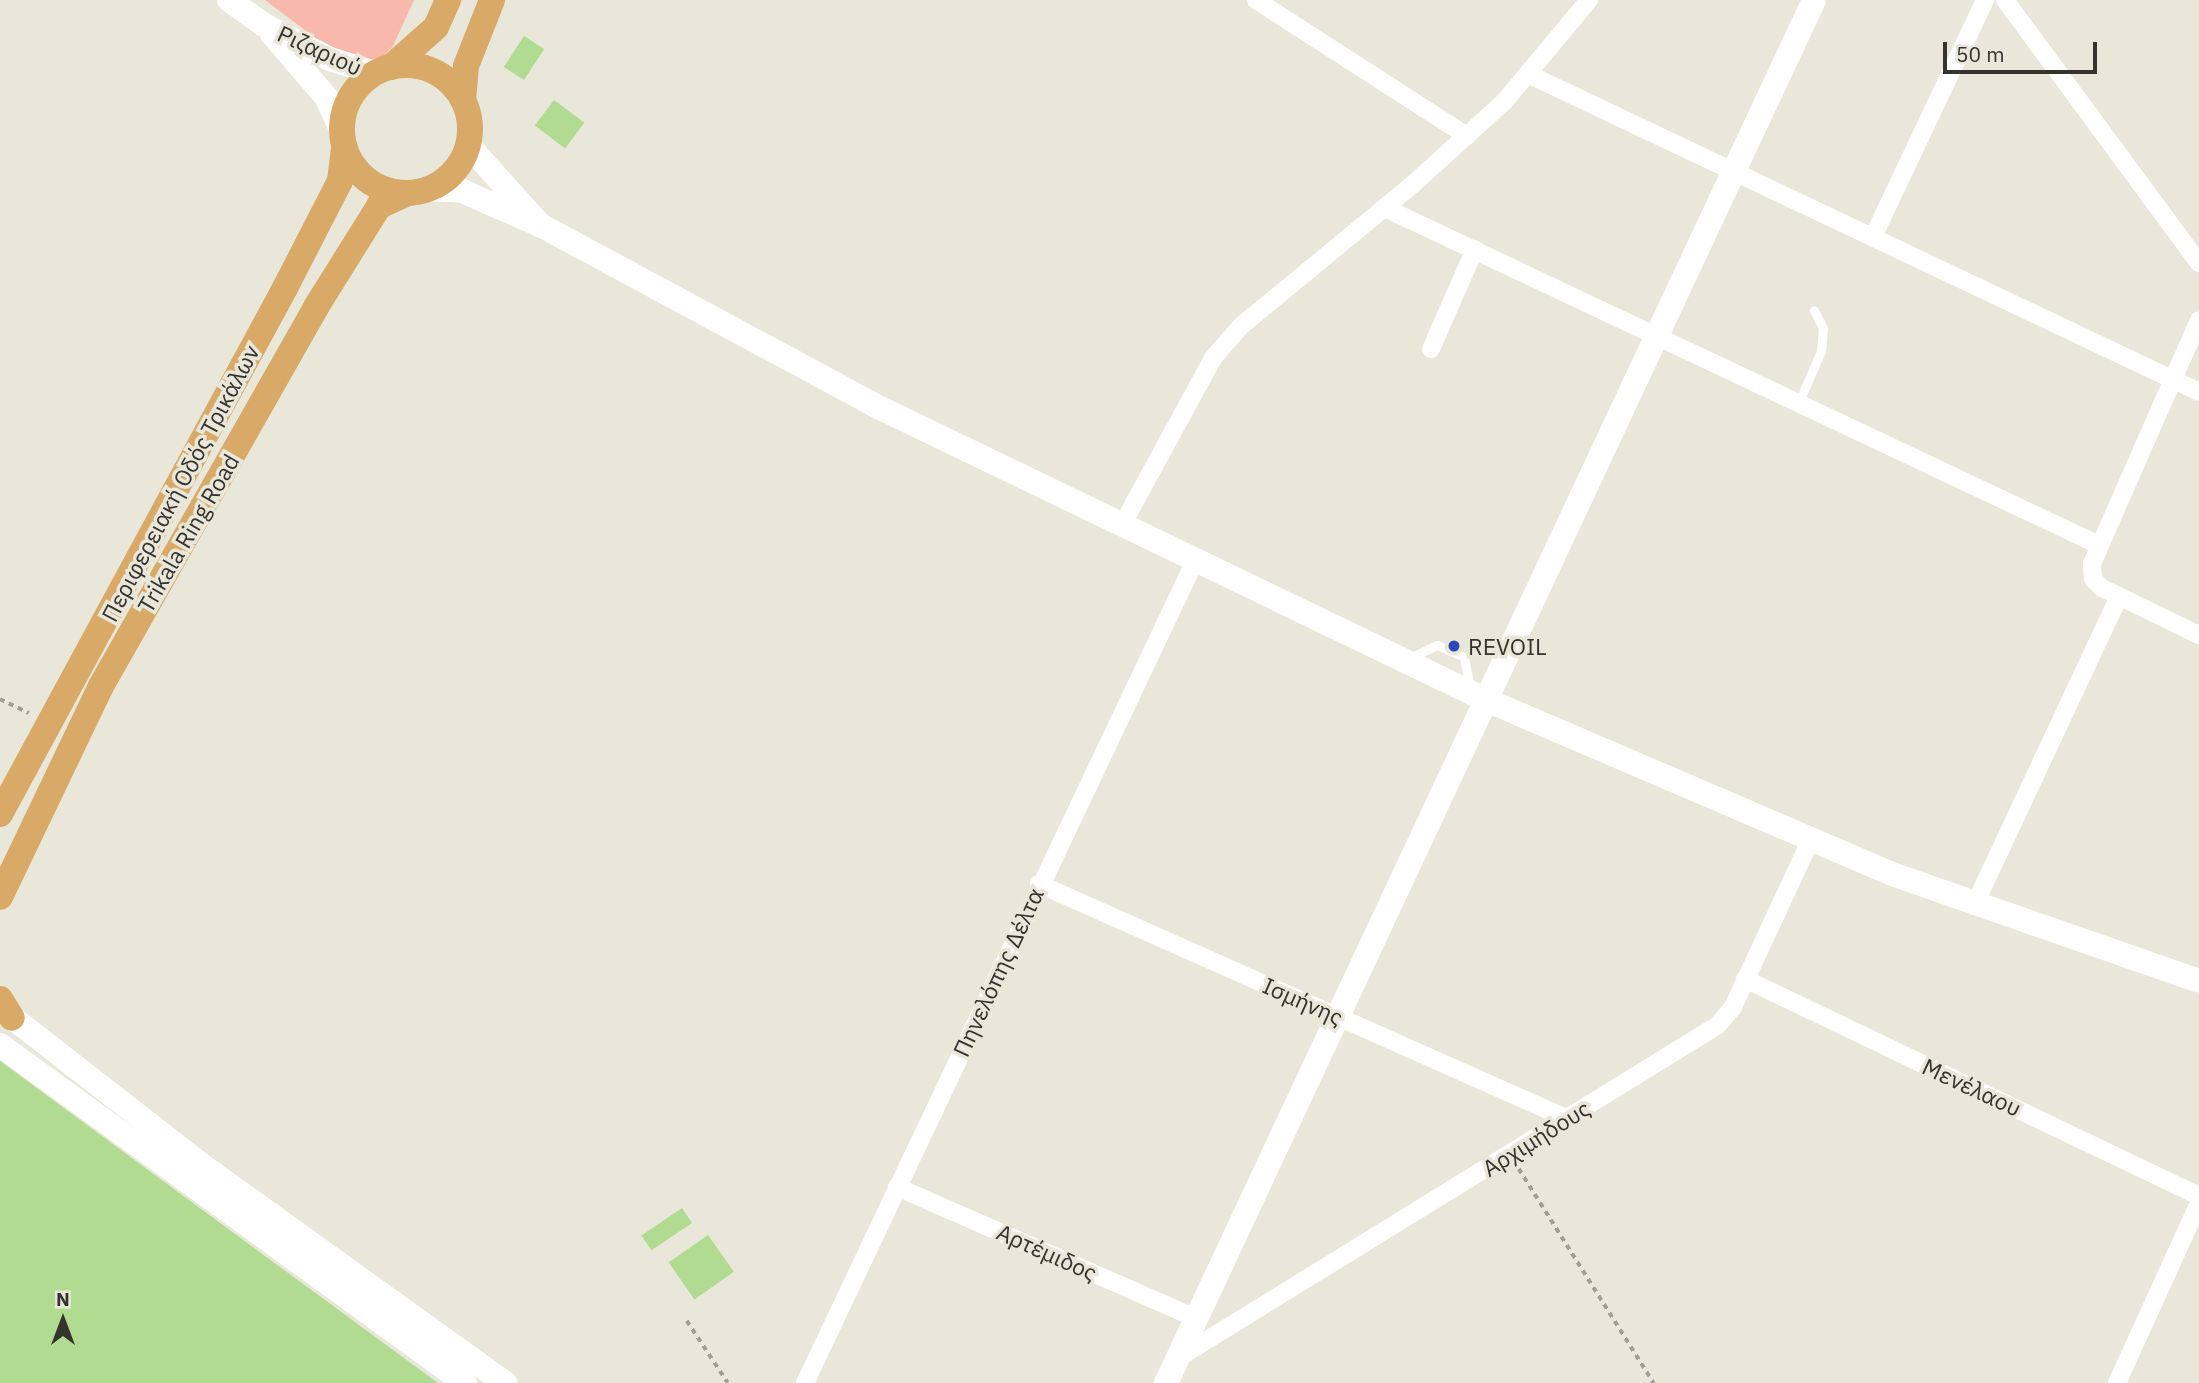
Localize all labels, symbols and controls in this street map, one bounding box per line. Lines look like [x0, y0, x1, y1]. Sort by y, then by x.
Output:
street label: Ριζαριού [274, 19, 366, 81]
scale bar [1947, 28, 2101, 72]
text: 50 m [1956, 40, 2005, 68]
street label: Περιφερειακή Οδός Τρικάλων [95, 340, 265, 626]
street label: Trikala Ring Road [131, 449, 245, 617]
place label: REVOIL [1468, 632, 1547, 660]
marker: REVOIL [1446, 638, 1462, 654]
street label: Πηνελόπης Δέλτα [947, 883, 1049, 1061]
street label: Ισμήνης [1259, 971, 1347, 1031]
street label: Μενέλαου [1918, 1052, 2026, 1122]
street label: Αρχιμήδους [1477, 1094, 1595, 1182]
street label: Αρτέμιδος [993, 1218, 1101, 1286]
north arrow [28, 1285, 98, 1355]
text: N [56, 1287, 70, 1311]

